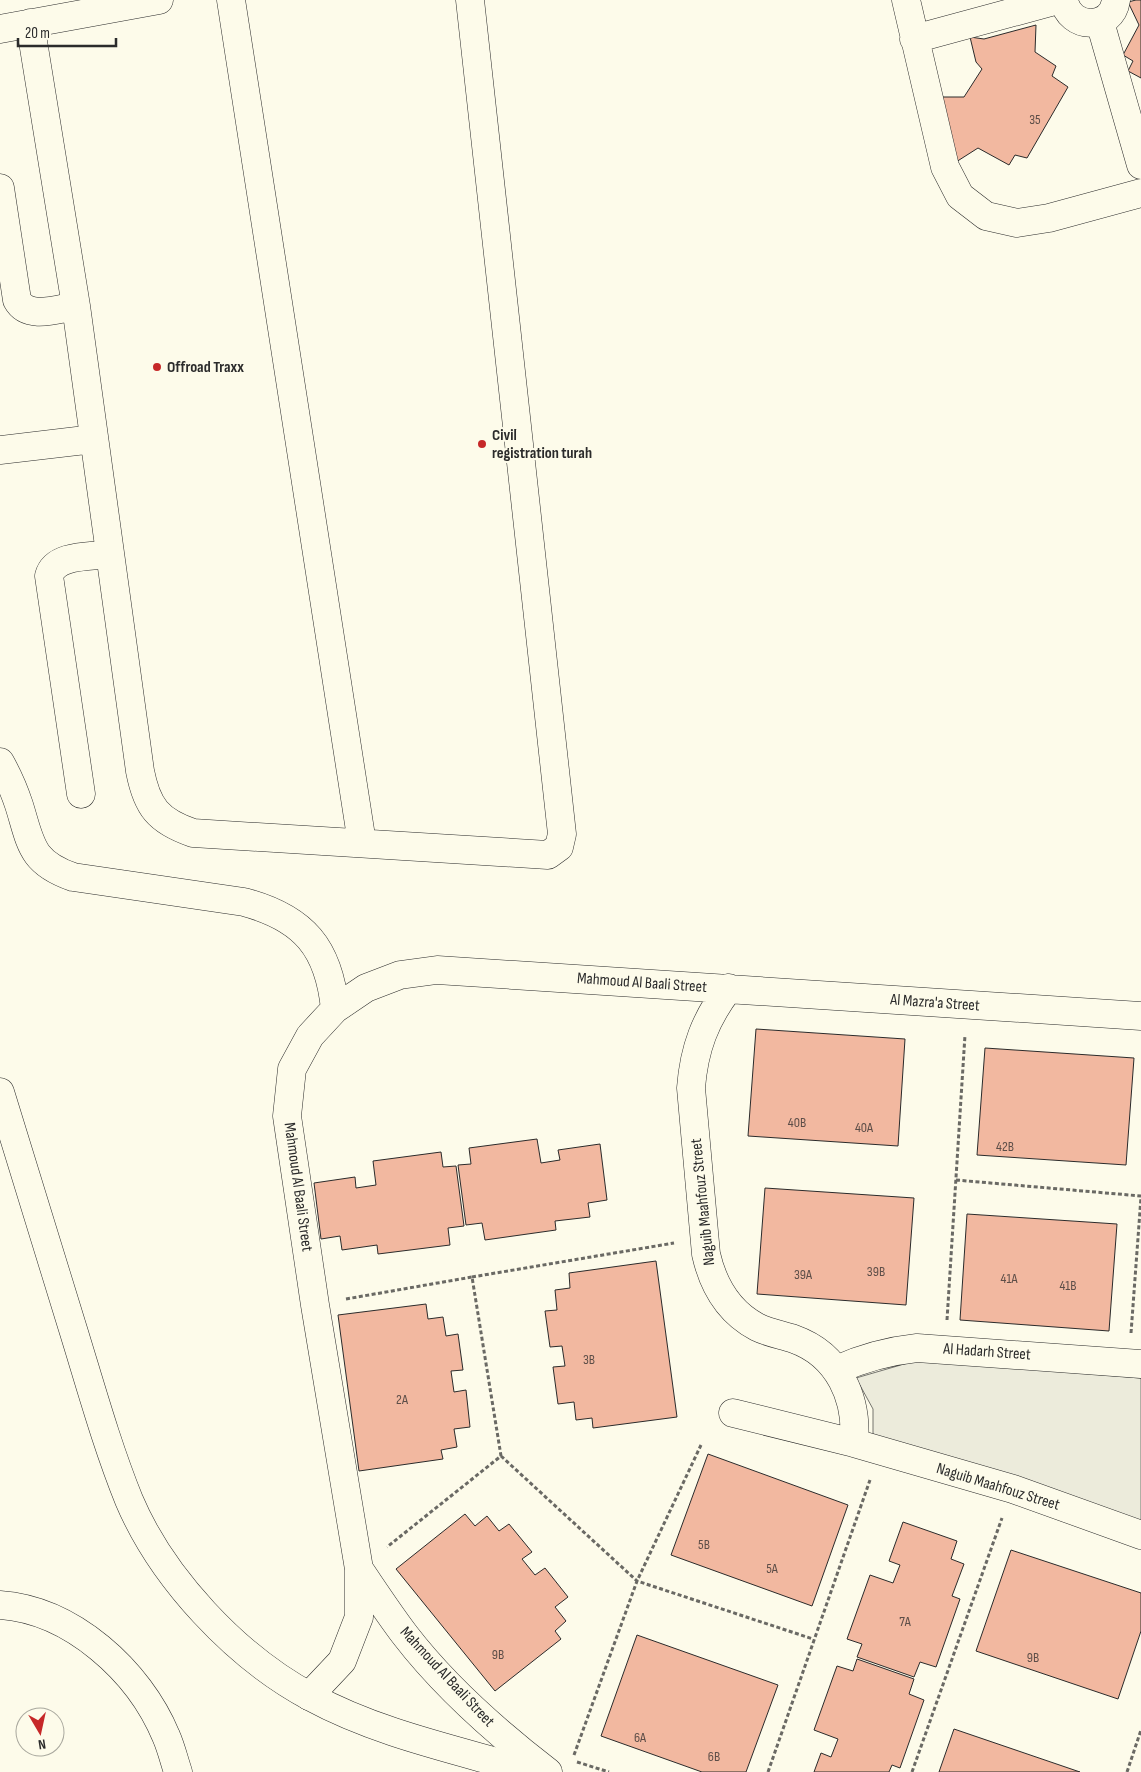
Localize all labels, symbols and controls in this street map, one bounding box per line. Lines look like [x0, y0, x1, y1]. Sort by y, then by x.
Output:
scale bar [18, 15, 115, 47]
text: 20 m [25, 24, 50, 43]
house number: 35 [1029, 111, 1041, 128]
place label: Offroad Traxx [167, 358, 244, 377]
marker: Offroad Traxx [151, 361, 163, 373]
place label: Civil registration turah [492, 426, 592, 463]
marker: Civil registration turah [476, 438, 488, 450]
street label: Mahmoud Al Baali Street [577, 969, 708, 997]
street label: Al Mazra'a Street [889, 990, 980, 1016]
house number: 40B [788, 1114, 806, 1131]
house number: 40A [855, 1119, 874, 1136]
street label: Mahmoud Al Baali Street [280, 1121, 316, 1253]
street label: Naguib Maahfouz Street [687, 1137, 719, 1267]
house number: 42B [996, 1138, 1014, 1155]
house number: 39B [867, 1263, 885, 1280]
house number: 39A [794, 1266, 813, 1283]
house number: 41A [1001, 1270, 1018, 1287]
house number: 41B [1059, 1277, 1077, 1294]
street label: Al Hadarh Street [942, 1339, 1031, 1365]
house number: 3B [583, 1351, 595, 1368]
house number: 2A [396, 1391, 409, 1408]
street label: Naguib Maahfouz Street [934, 1459, 1062, 1515]
house number: 5B [698, 1536, 710, 1553]
house number: 5A [766, 1560, 779, 1577]
house number: 7A [899, 1613, 912, 1630]
street label: Mahmoud Al Baali Street [396, 1623, 498, 1731]
house number: 9B [492, 1646, 504, 1663]
house number: 9B [1027, 1649, 1039, 1666]
north arrow [15, 1707, 65, 1757]
house number: 6A [634, 1729, 647, 1746]
text: N [37, 1735, 47, 1753]
house number: 6B [708, 1748, 720, 1765]

